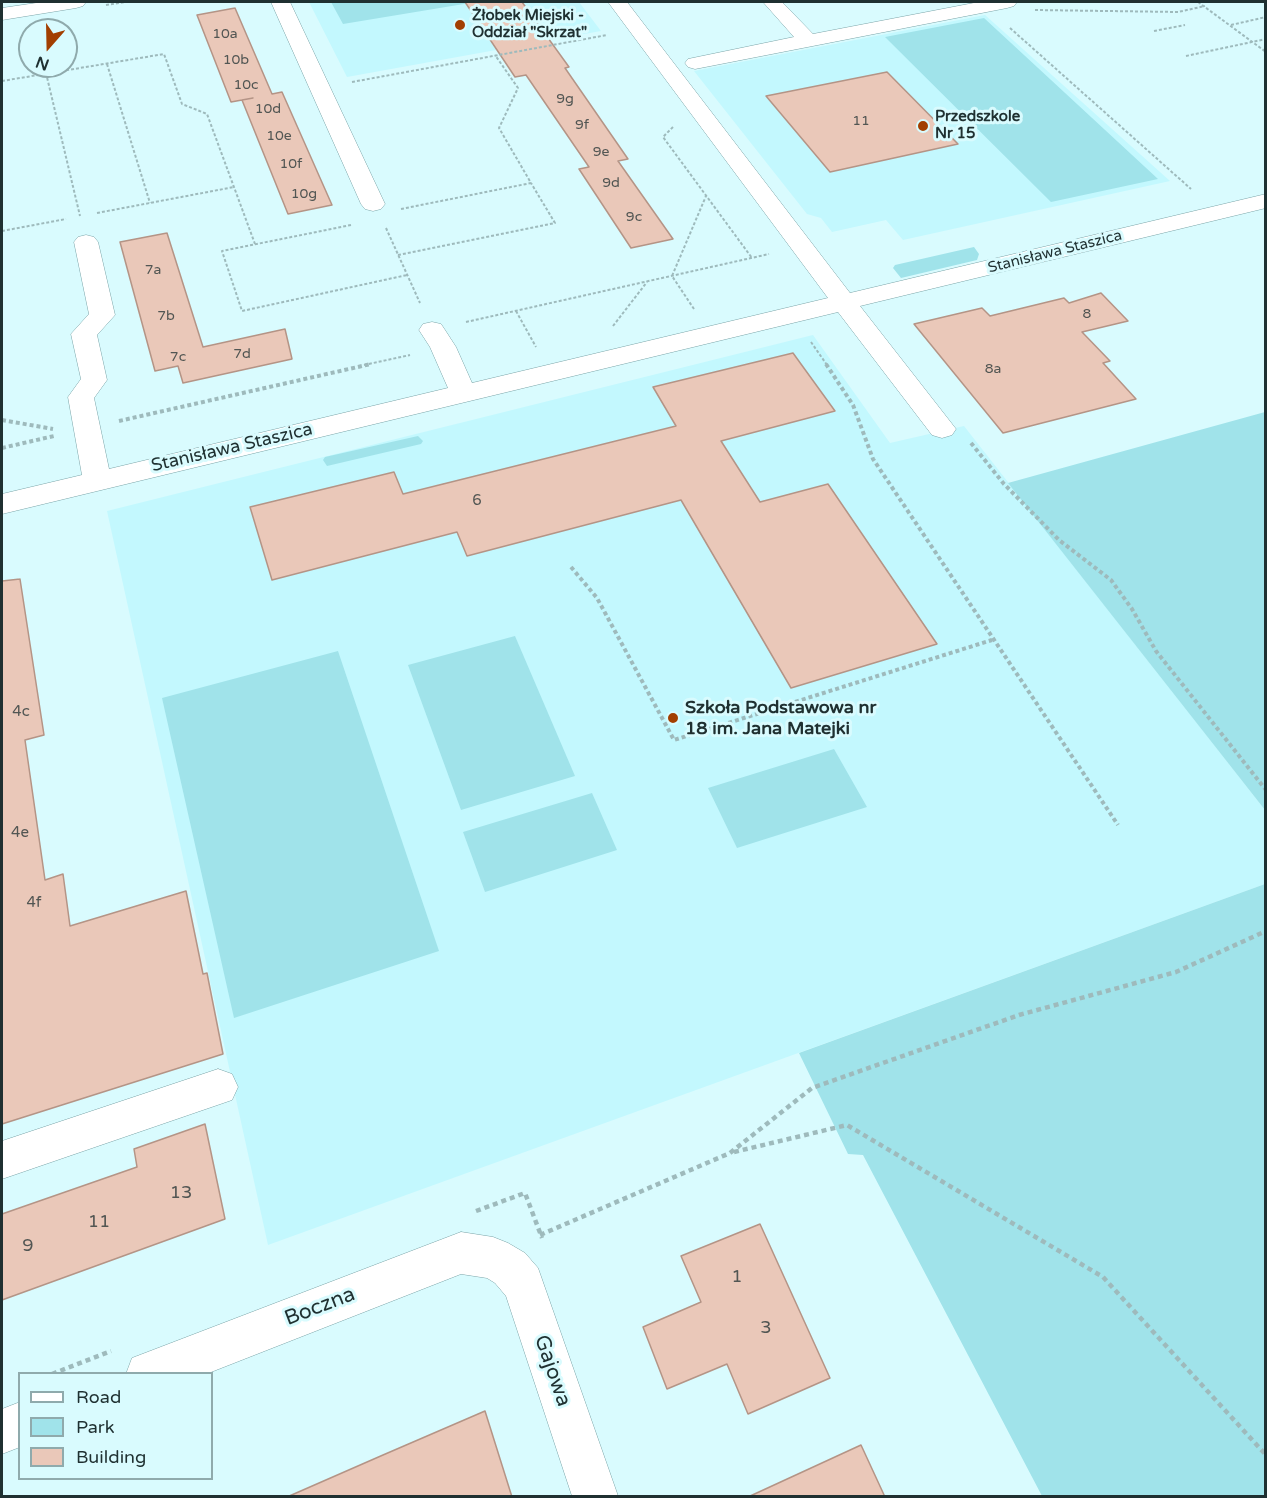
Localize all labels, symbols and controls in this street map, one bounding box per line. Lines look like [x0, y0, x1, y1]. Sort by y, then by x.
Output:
place label: Żłobek Miejski - Oddział "Skrzat" [472, 7, 587, 42]
north arrow [18, 18, 78, 78]
marker: Żłobek Miejski - Oddział "Skrzat" [453, 18, 467, 32]
house number: 10a [212, 26, 238, 42]
text: N [33, 51, 52, 75]
house number: 10b [223, 52, 249, 68]
house number: 10c [233, 77, 259, 93]
house number: 9g [556, 91, 574, 107]
house number: 10d [255, 101, 281, 117]
place label: Przedszkole Nr 15 [935, 108, 1020, 143]
house number: 11 [852, 113, 870, 129]
house number: 9f [575, 117, 589, 133]
marker: Przedszkole Nr 15 [916, 119, 930, 133]
house number: 10e [266, 128, 292, 144]
house number: 9e [593, 144, 609, 160]
house number: 10f [280, 156, 302, 172]
house number: 9d [602, 175, 620, 191]
house number: 10g [291, 186, 317, 202]
house number: 9c [626, 209, 642, 225]
street label: Stanisława Staszica [986, 227, 1124, 277]
house number: 7a [145, 262, 161, 278]
house number: 8 [1083, 306, 1091, 322]
house number: 7b [157, 308, 175, 324]
house number: 7d [233, 346, 251, 362]
house number: 7c [170, 349, 186, 365]
house number: 8a [985, 361, 1001, 377]
street label: Stanisława Staszica [149, 419, 315, 477]
house number: 6 [472, 492, 482, 510]
place label: Szkoła Podstawowa nr 18 im. Jana Matejki [685, 697, 876, 740]
house number: 4c [12, 703, 30, 721]
marker: Szkoła Podstawowa nr 18 im. Jana Matejki [666, 711, 680, 725]
house number: 4e [11, 824, 29, 842]
house number: 4f [26, 894, 42, 912]
house number: 13 [170, 1182, 192, 1204]
house number: 11 [88, 1211, 110, 1233]
house number: 9 [22, 1235, 34, 1257]
house number: 1 [731, 1266, 743, 1288]
street label: Boczna [281, 1282, 359, 1332]
house number: 3 [760, 1317, 772, 1339]
street label: Gajowa [528, 1332, 576, 1410]
legend [18, 1372, 213, 1480]
text: Road [76, 1386, 121, 1408]
text: Park [76, 1416, 114, 1438]
text: Building [76, 1446, 146, 1468]

